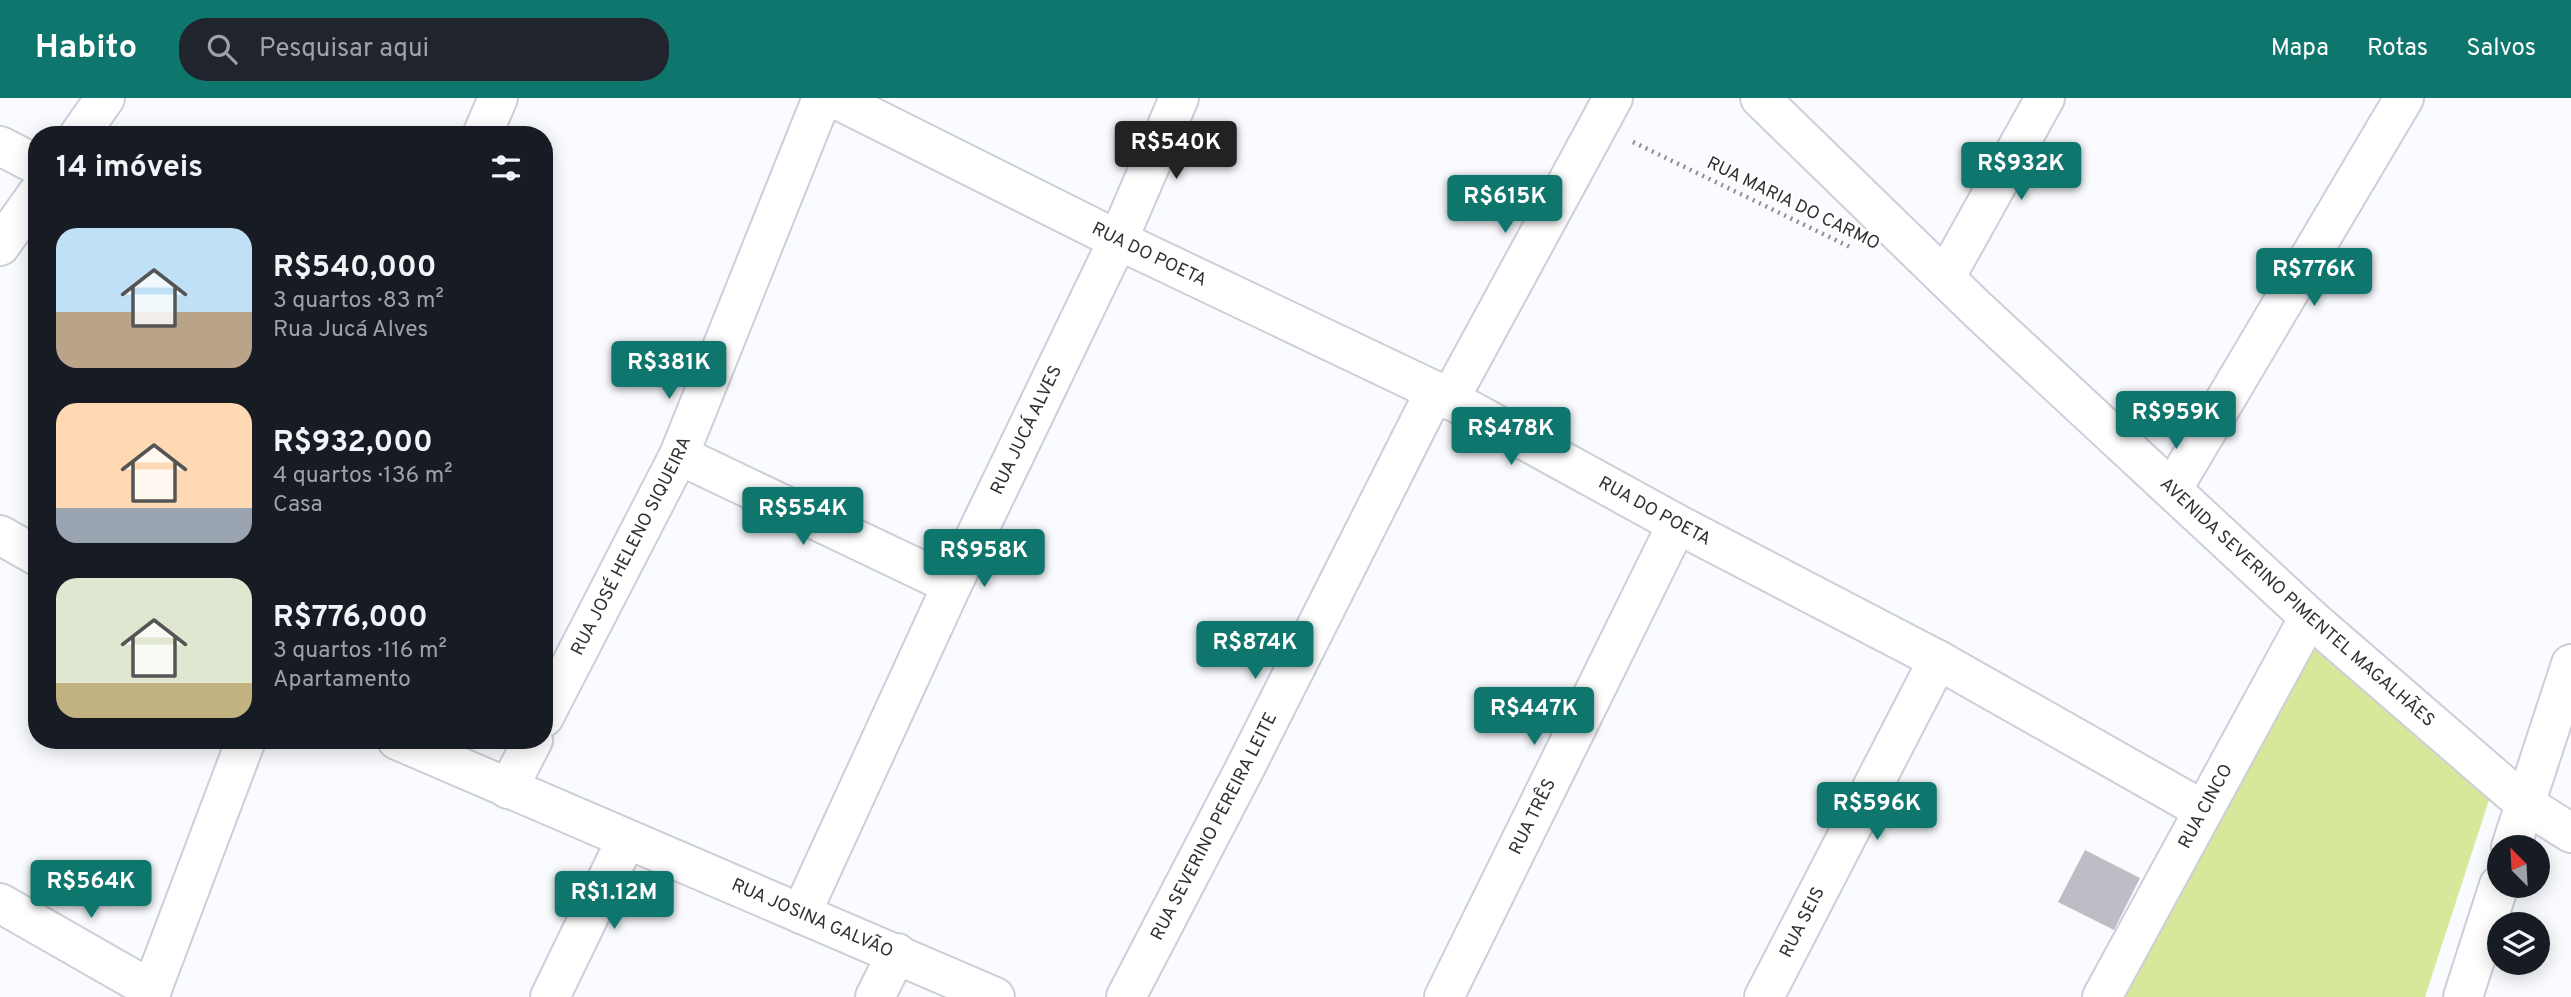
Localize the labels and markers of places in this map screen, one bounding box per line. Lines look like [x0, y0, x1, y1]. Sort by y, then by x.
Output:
pin: R$540K [1119, 122, 1233, 181]
pin: R$932K [1964, 142, 2078, 202]
pin: R$615K [1448, 176, 1562, 235]
pin: R$776K [2257, 248, 2371, 308]
pin: R$381K [612, 342, 726, 401]
pin: R$959K [2119, 392, 2233, 451]
pin: R$478K [1454, 408, 1568, 467]
pin: R$554K [746, 488, 860, 547]
pin: R$958K [927, 530, 1041, 589]
pin: R$874K [1198, 622, 1312, 681]
pin: R$447K [1477, 688, 1591, 747]
pin: R$596K [1820, 782, 1934, 842]
pin: R$564K [34, 860, 148, 920]
pin: R$1.12M [549, 872, 679, 931]

